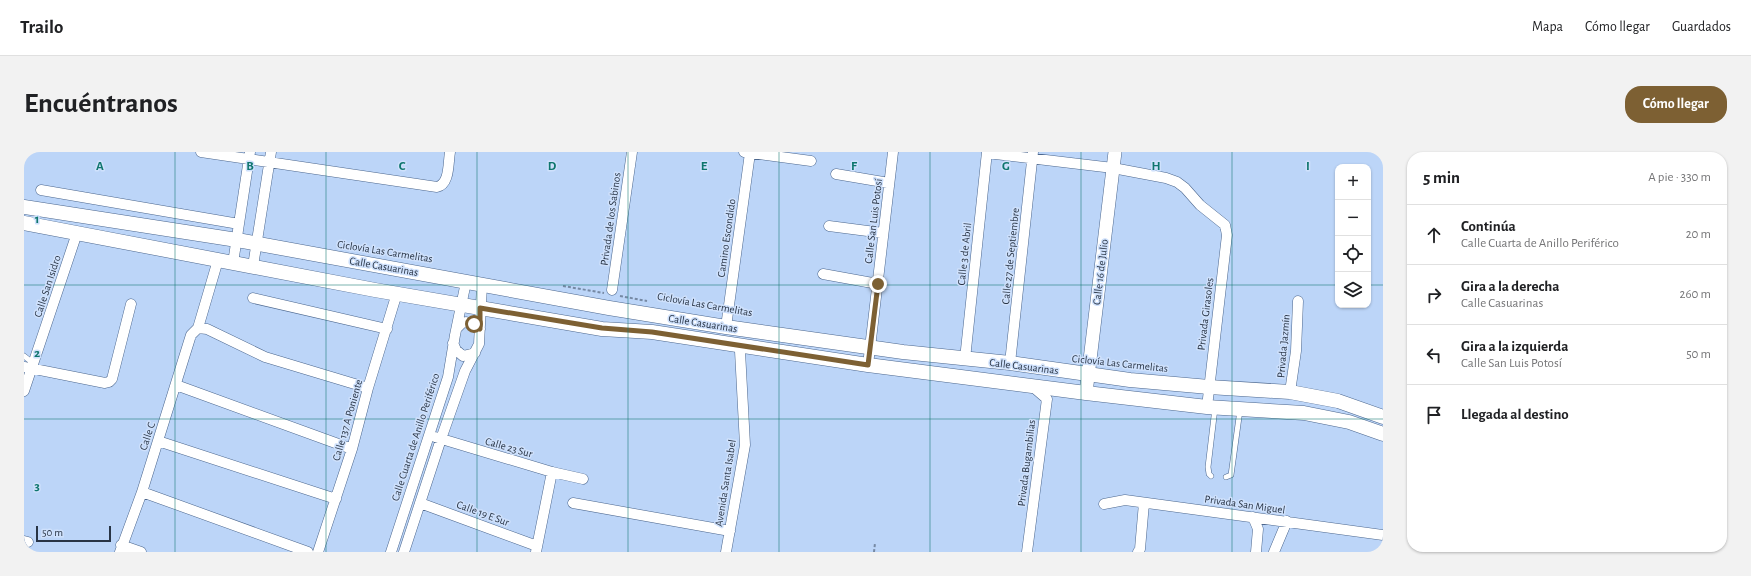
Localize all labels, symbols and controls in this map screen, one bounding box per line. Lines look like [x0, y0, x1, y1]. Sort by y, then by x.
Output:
text: Trailo [20, 18, 63, 37]
text: Mapa [1532, 20, 1563, 34]
text: Cómo llegar [1585, 20, 1650, 34]
text: Guardados [1672, 20, 1731, 34]
button: Cómo llegar [1625, 86, 1727, 123]
text: Encuéntranos [24, 90, 178, 118]
text: A [96, 160, 104, 173]
text: B [246, 160, 254, 173]
text: C [399, 160, 406, 173]
text: D [548, 160, 557, 173]
text: E [701, 160, 708, 173]
text: F [851, 160, 858, 173]
text: G [1002, 160, 1010, 173]
text: H [1151, 160, 1161, 173]
text: I [1306, 160, 1310, 173]
map controls [1335, 164, 1371, 308]
button: + [1335, 164, 1371, 200]
text: 5 min [1423, 169, 1460, 186]
text: A pie · 330 m [1648, 171, 1711, 184]
street label: Privada de los Sabinos [599, 172, 622, 266]
street label: Calle San Luis Potosí [863, 178, 884, 264]
street label: Camino Escondido [716, 198, 737, 278]
button: − [1335, 200, 1371, 236]
street label: Calle 27 de Septiembre [1000, 207, 1021, 305]
text: 1 [35, 213, 39, 226]
text: Continúa [1461, 219, 1516, 234]
street label: Calle 3 de Abril [956, 222, 973, 286]
icon: ahead [1423, 224, 1445, 246]
text: 20 m [1686, 228, 1711, 241]
button: locate [1335, 236, 1371, 272]
text: Calle Cuarta de Anillo Periférico [1461, 237, 1619, 250]
street label: Ciclovía Las Carmelitas [336, 239, 433, 264]
street label: Calle 16 de Julio [1091, 239, 1110, 306]
street label: Calle San Isidro [32, 254, 63, 319]
street label: Calle Casuarinas [349, 255, 419, 278]
button: layers [1335, 272, 1371, 308]
route end [869, 275, 887, 293]
street label: Privada Girasoles [1196, 277, 1215, 351]
text: Gira a la derecha [1461, 279, 1560, 294]
icon: right [1423, 284, 1445, 306]
text: 260 m [1680, 288, 1711, 301]
street label: Ciclovía Las Carmelitas [656, 291, 753, 318]
text: Calle Casuarinas [1461, 297, 1543, 310]
street label: Calle Casuarinas [668, 313, 738, 334]
street label: Privada Jazmín [1275, 314, 1292, 378]
route start [465, 315, 483, 333]
text: Gira a la izquierda [1461, 339, 1568, 354]
icon: left [1423, 344, 1445, 366]
text: 2 [34, 347, 40, 360]
text: 50 m [1686, 348, 1711, 361]
street label: Ciclovía Las Carmelitas [1071, 353, 1169, 374]
street label: Calle Casuarinas [989, 357, 1059, 376]
text: Calle San Luis Potosí [1461, 357, 1562, 370]
street label: Calle Cuarta de Anillo Periférico [390, 372, 441, 502]
street label: Calle 137 A Poniente [331, 378, 364, 462]
icon: arrive [1423, 404, 1445, 426]
text: Llegada al destino [1461, 407, 1569, 422]
street label: Privada Bugambilias [1016, 419, 1037, 507]
street label: Calle C [138, 420, 157, 452]
street label: Calle 23 Sur [484, 435, 534, 460]
street label: Avenida Santa Isabel [713, 439, 738, 527]
text: 3 [34, 480, 40, 493]
street label: Privada San Miguel [1204, 493, 1286, 516]
street label: Calle 19 E Sur [455, 499, 511, 528]
scale bar [36, 524, 111, 543]
text: 50 m [42, 527, 63, 538]

